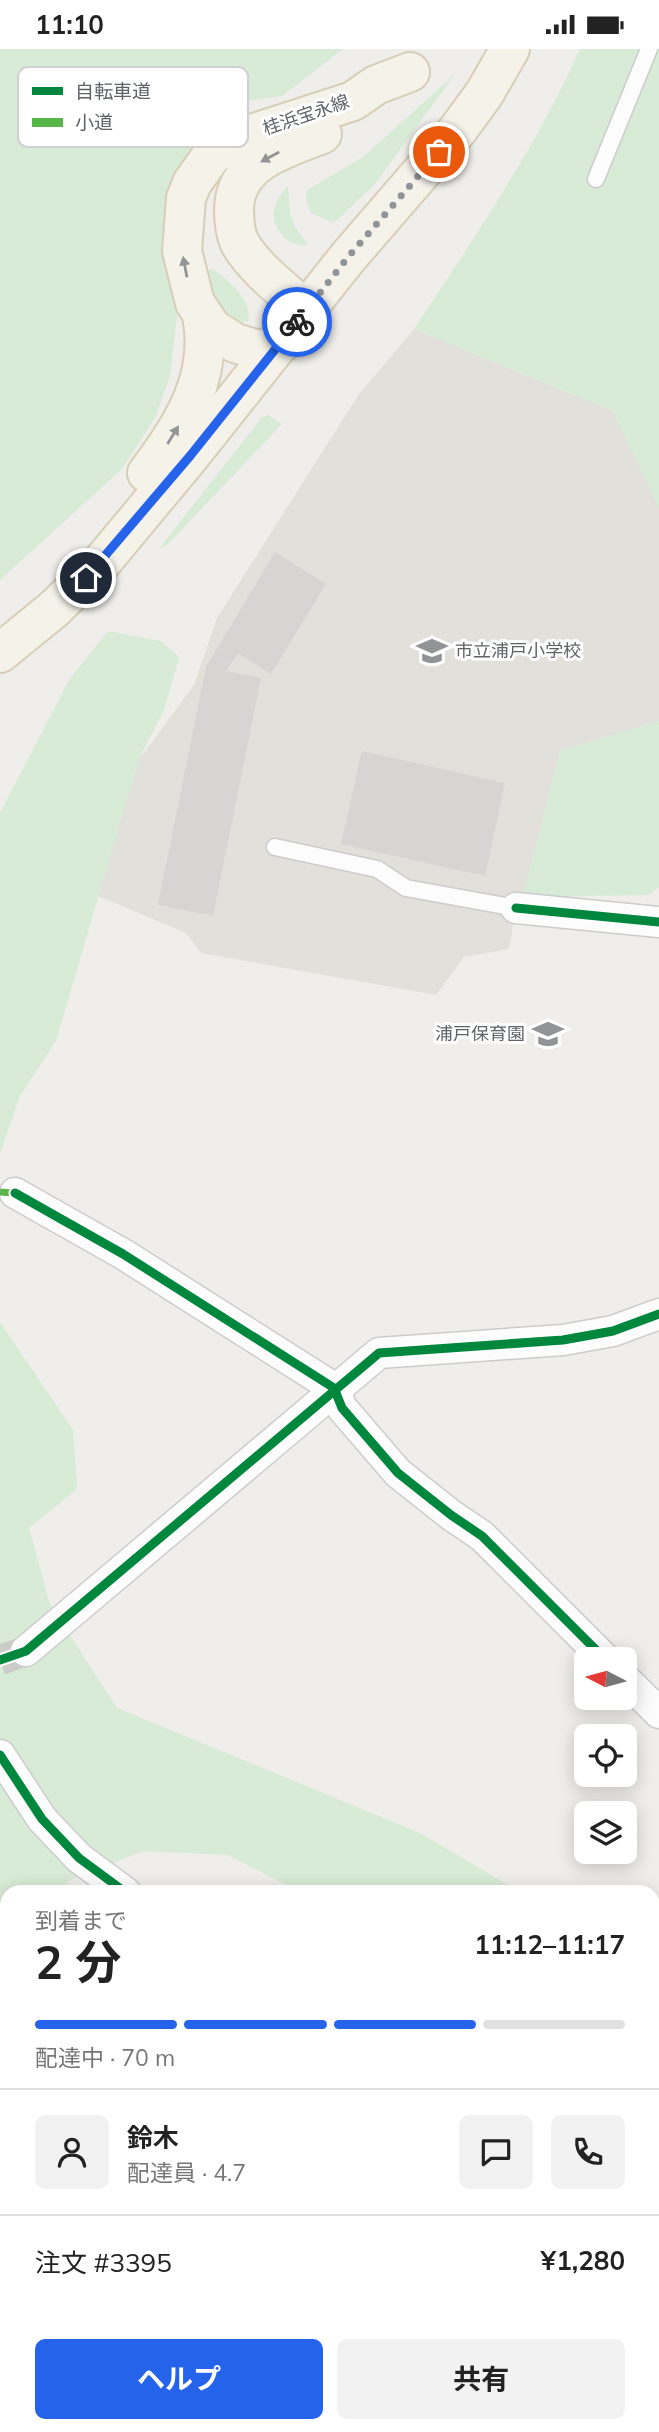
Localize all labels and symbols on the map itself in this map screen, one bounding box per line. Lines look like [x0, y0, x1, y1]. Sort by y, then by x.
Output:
legend [18, 67, 248, 147]
text: 自転車道 [75, 79, 151, 103]
street label: 桂浜宝永線 [260, 89, 352, 140]
text: 小道 [75, 110, 113, 134]
pin [409, 122, 469, 182]
one-way arrow [261, 151, 280, 163]
one-way arrow [180, 256, 191, 278]
courier [262, 287, 332, 357]
one-way arrow [166, 426, 179, 445]
pin [56, 548, 116, 608]
school or university icon: 市立浦戸小学校 [415, 634, 449, 668]
place label: 市立浦戸小学校 [455, 639, 581, 662]
school or university icon: 浦戸保育園 [531, 1017, 565, 1051]
place label: 浦戸保育園 [435, 1022, 525, 1045]
north arrow [574, 1647, 637, 1710]

